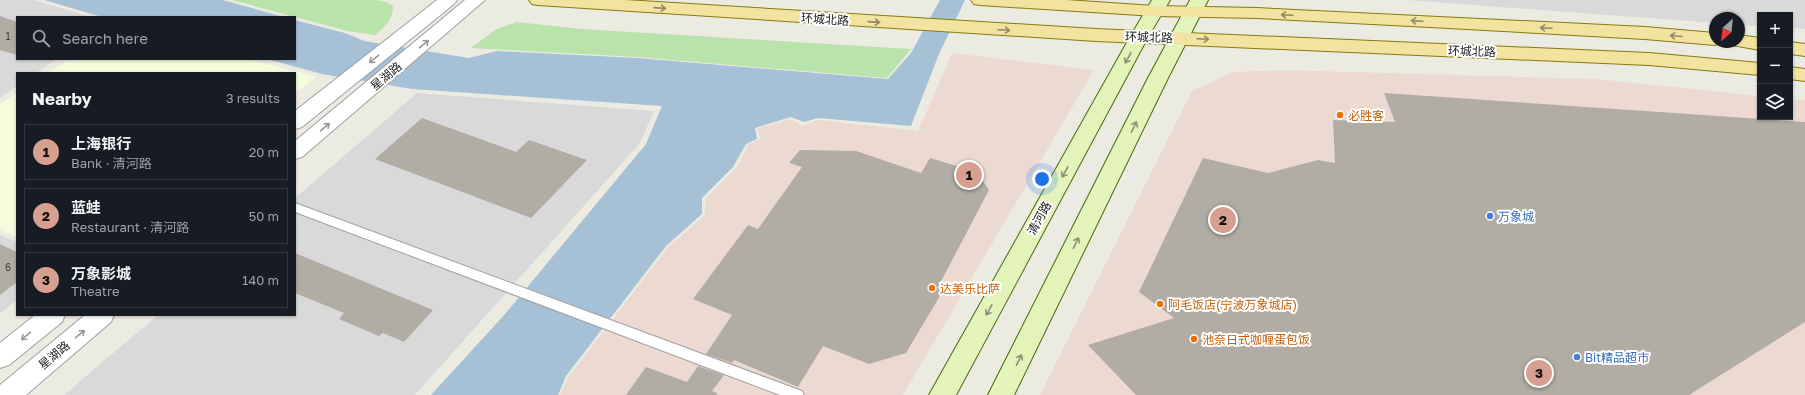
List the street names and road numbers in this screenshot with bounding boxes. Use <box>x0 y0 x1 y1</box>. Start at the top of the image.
street label: 环城北路 <box>801 10 849 28</box>
street label: 环城北路 <box>1125 29 1173 45</box>
street label: 环城北路 <box>1448 43 1496 59</box>
street label: 星湖路 <box>367 59 405 93</box>
street label: 清河路 <box>1024 199 1054 237</box>
street label: 星湖路 <box>35 338 73 372</box>

